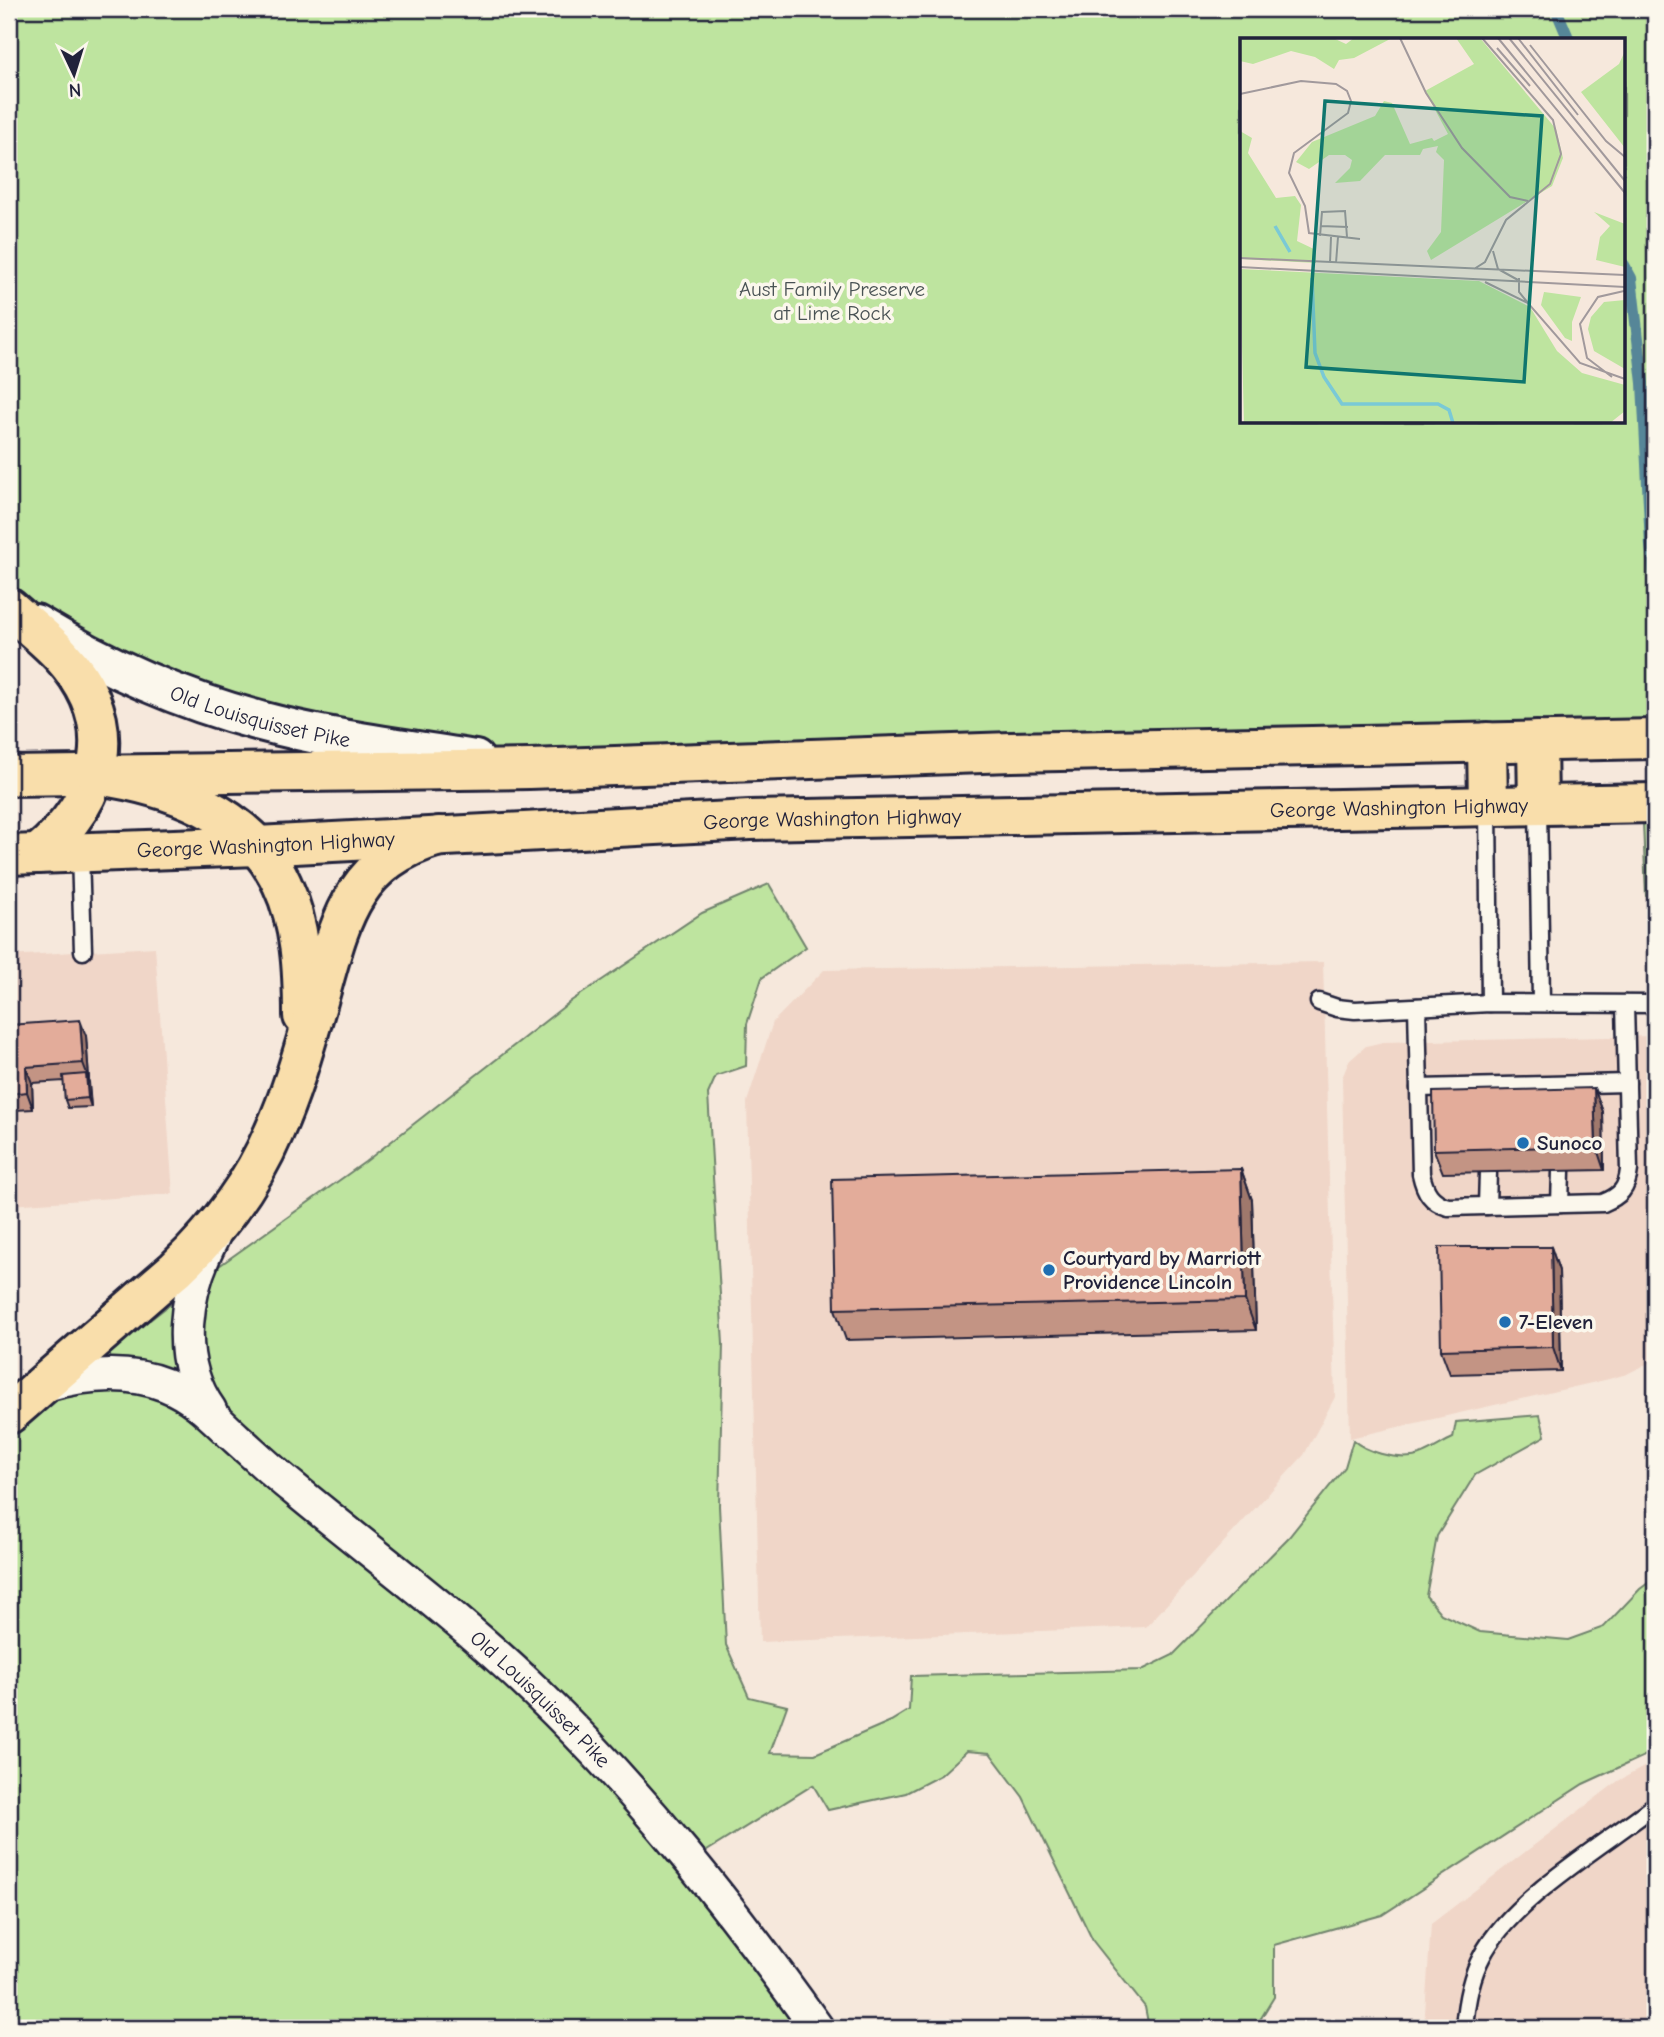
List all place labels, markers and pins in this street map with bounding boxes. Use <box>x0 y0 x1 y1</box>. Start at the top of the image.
place label: Sunoco <box>1537 1131 1602 1155</box>
marker: Sunoco <box>1515 1135 1531 1151</box>
place label: Courtyard by Marriott Providence Lincoln <box>1063 1246 1262 1294</box>
marker: Courtyard by Marriott Providence Lincoln <box>1041 1262 1057 1278</box>
place label: 7-Eleven <box>1519 1310 1593 1334</box>
marker: 7-Eleven <box>1497 1314 1513 1330</box>

